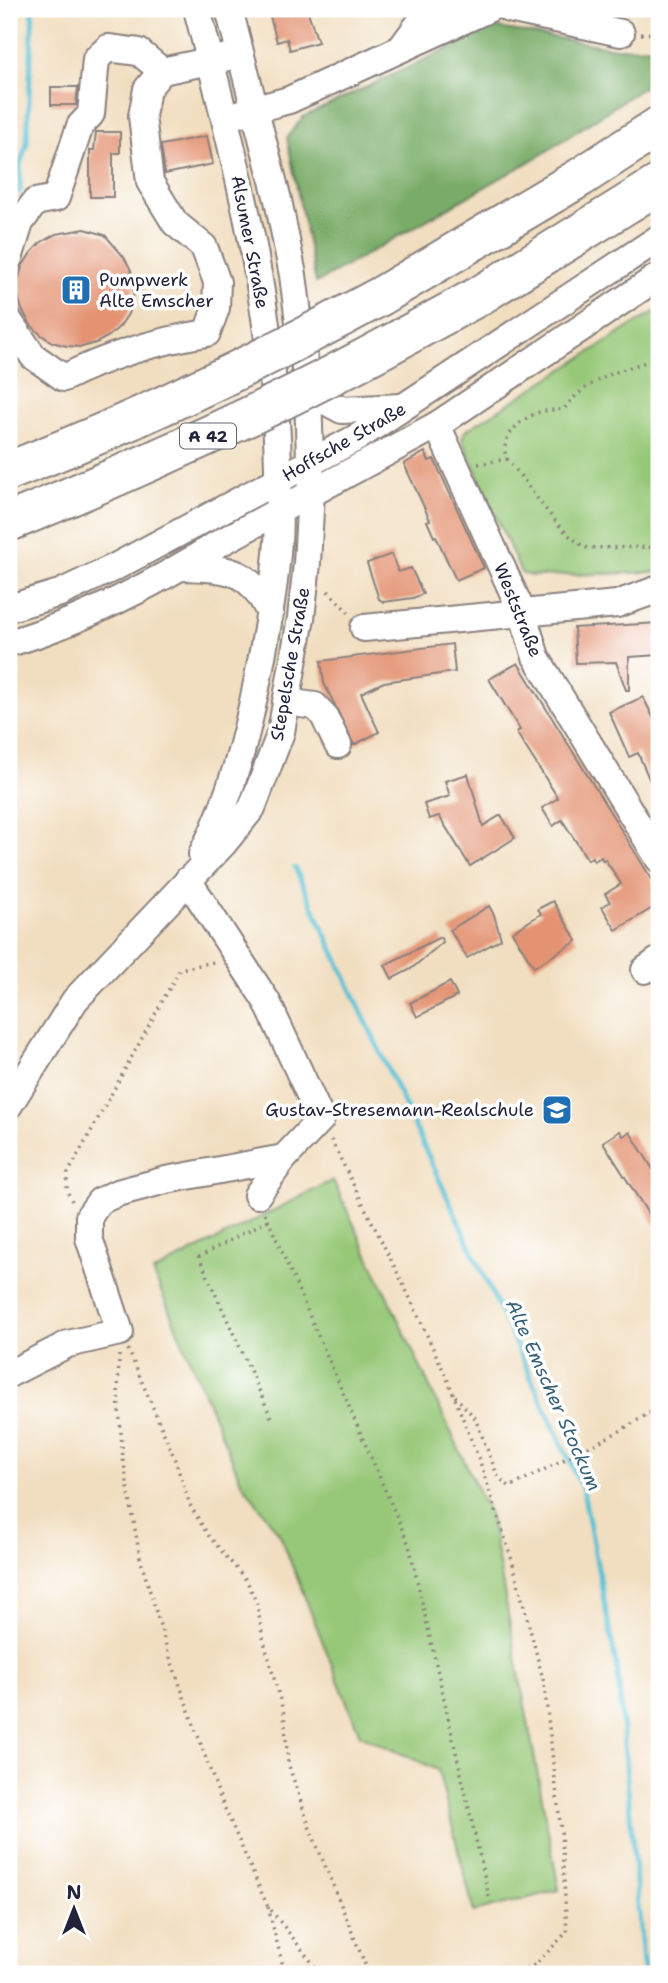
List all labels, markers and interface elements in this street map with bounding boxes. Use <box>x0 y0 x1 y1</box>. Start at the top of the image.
street label: Alsumer Straße <box>225 173 275 311</box>
place label: Pumpwerk Alte Emscher <box>99 268 214 313</box>
building icon: Pumpwerk Alte Emscher <box>59 273 93 307</box>
street label: Hoffsche Straße <box>278 397 410 487</box>
road number: A 42 <box>180 424 236 448</box>
street label: Weststraße <box>488 559 548 661</box>
street label: Stepelsche Straße <box>265 585 315 743</box>
school or university icon: Gustav-Stresemann-Realschule <box>540 1093 574 1127</box>
place label: Gustav-Stresemann-Realschule <box>265 1098 534 1122</box>
water label: Alte Emscher Stockum <box>500 1296 607 1495</box>
north arrow <box>38 1874 108 1944</box>
text: N <box>66 1880 82 1905</box>

